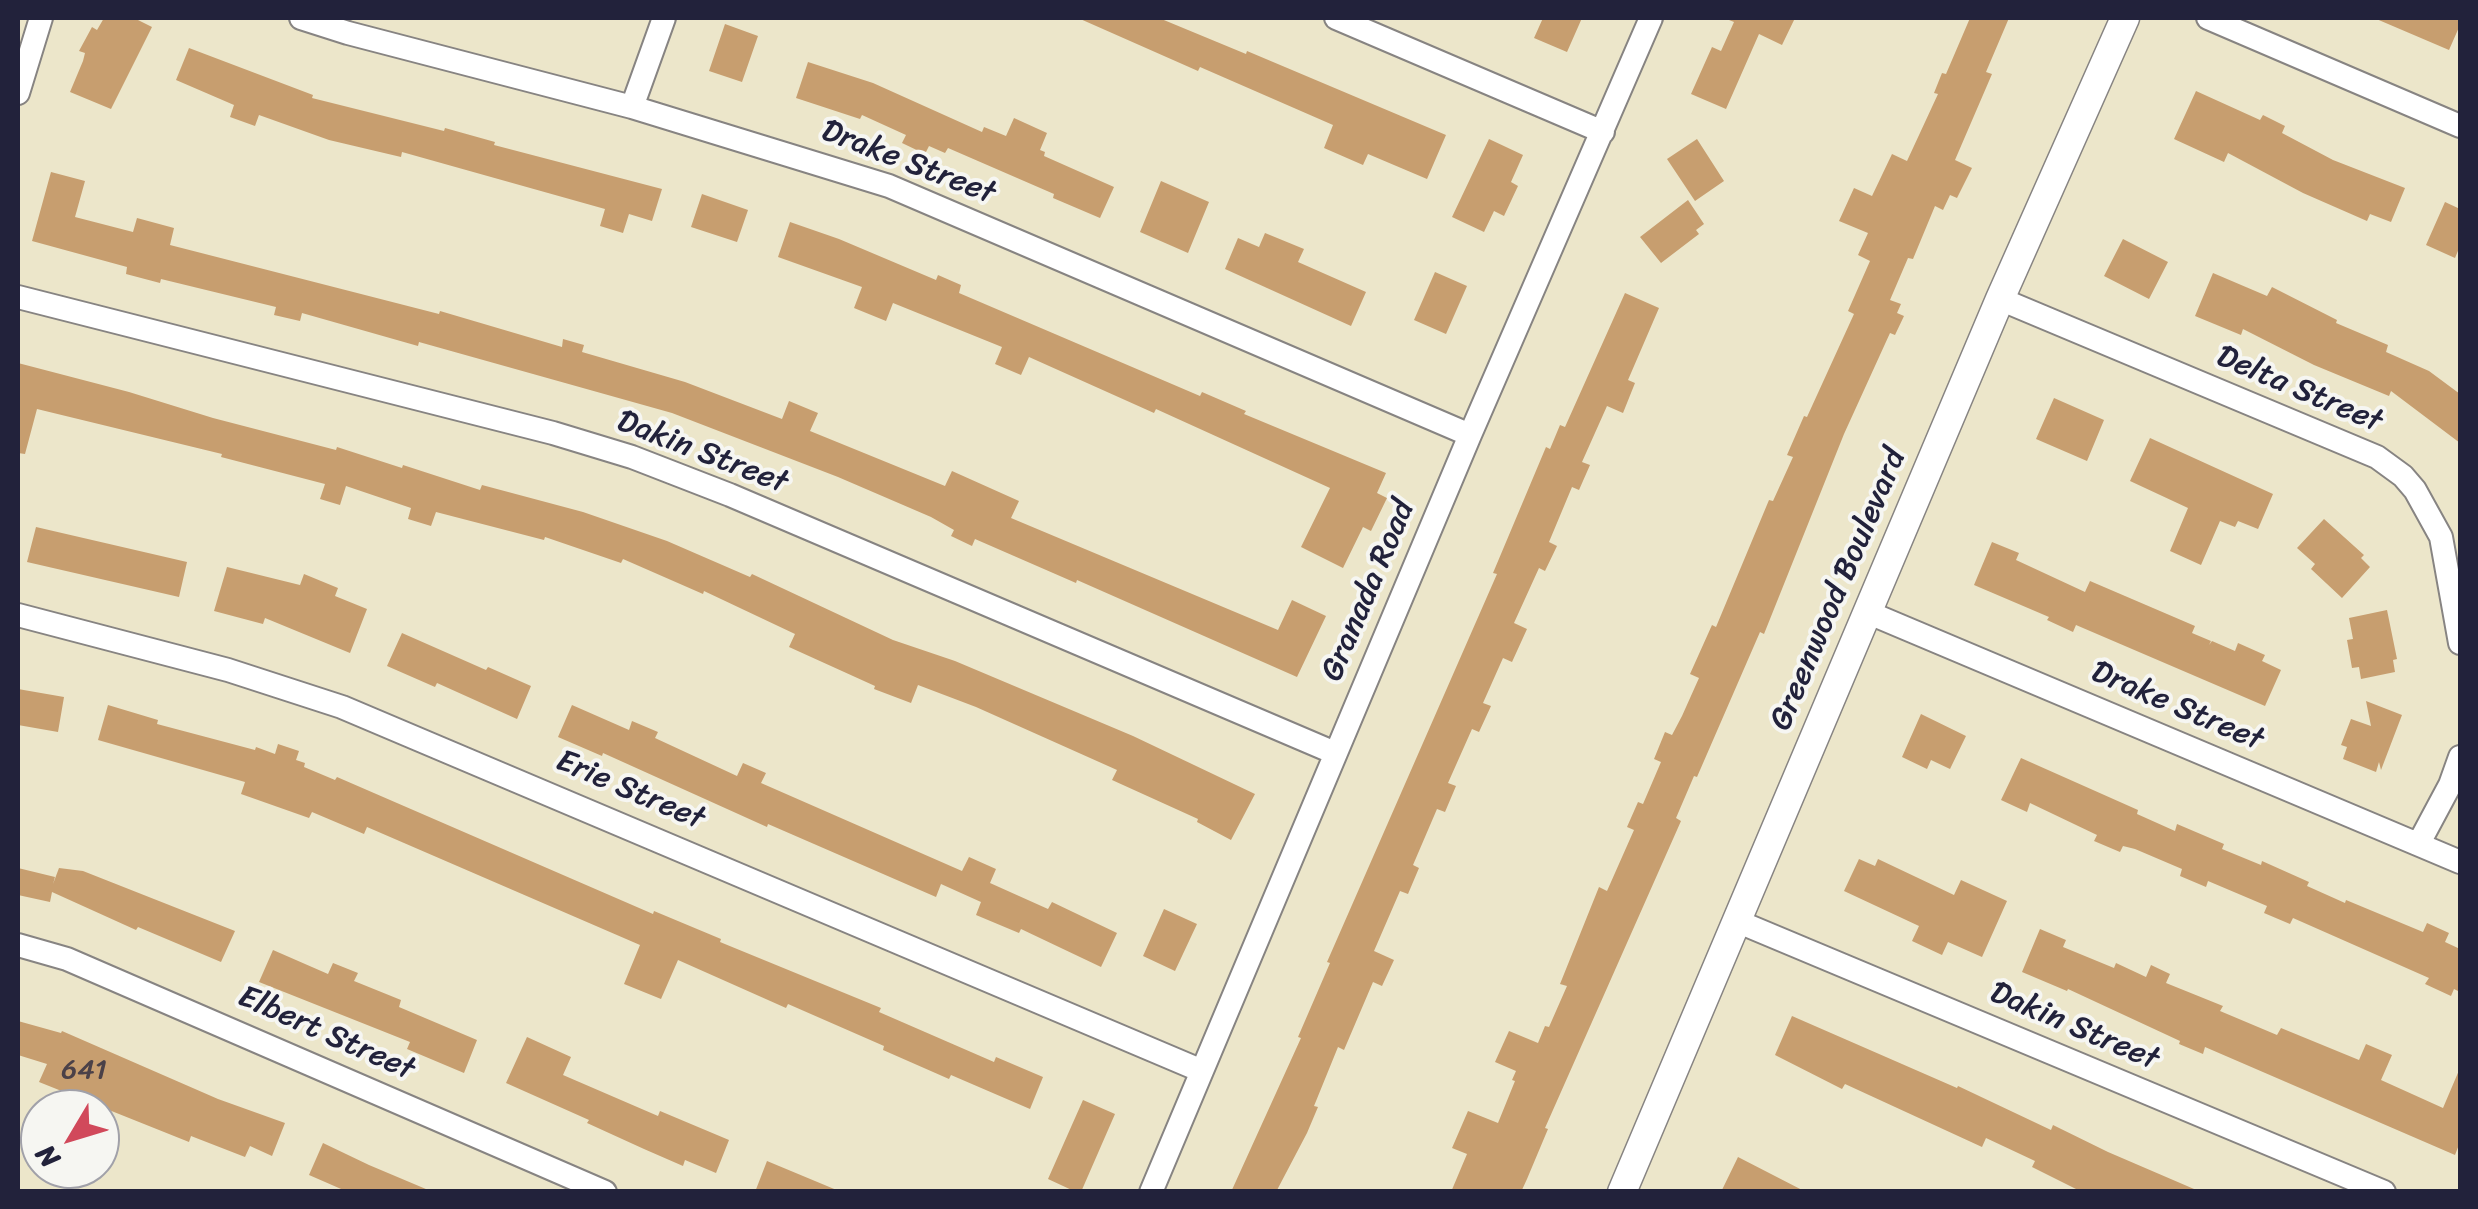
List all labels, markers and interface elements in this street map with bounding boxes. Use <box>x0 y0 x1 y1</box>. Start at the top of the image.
street label: Drake Street <box>816 112 1000 214</box>
street label: Delta Street <box>2210 338 2388 442</box>
street label: Dakin Street <box>611 403 793 503</box>
street label: Greenwood Boulevard <box>1762 444 1916 736</box>
street label: Granada Road <box>1314 495 1424 687</box>
street label: Drake Street <box>2085 654 2269 760</box>
street label: Erie Street <box>550 743 710 839</box>
street label: Dakin Street <box>1984 974 2164 1080</box>
street label: Elbert Street <box>232 978 420 1090</box>
house number: 641 <box>61 1054 107 1088</box>
north arrow <box>20 1089 120 1189</box>
text: N <box>22 1134 73 1179</box>

